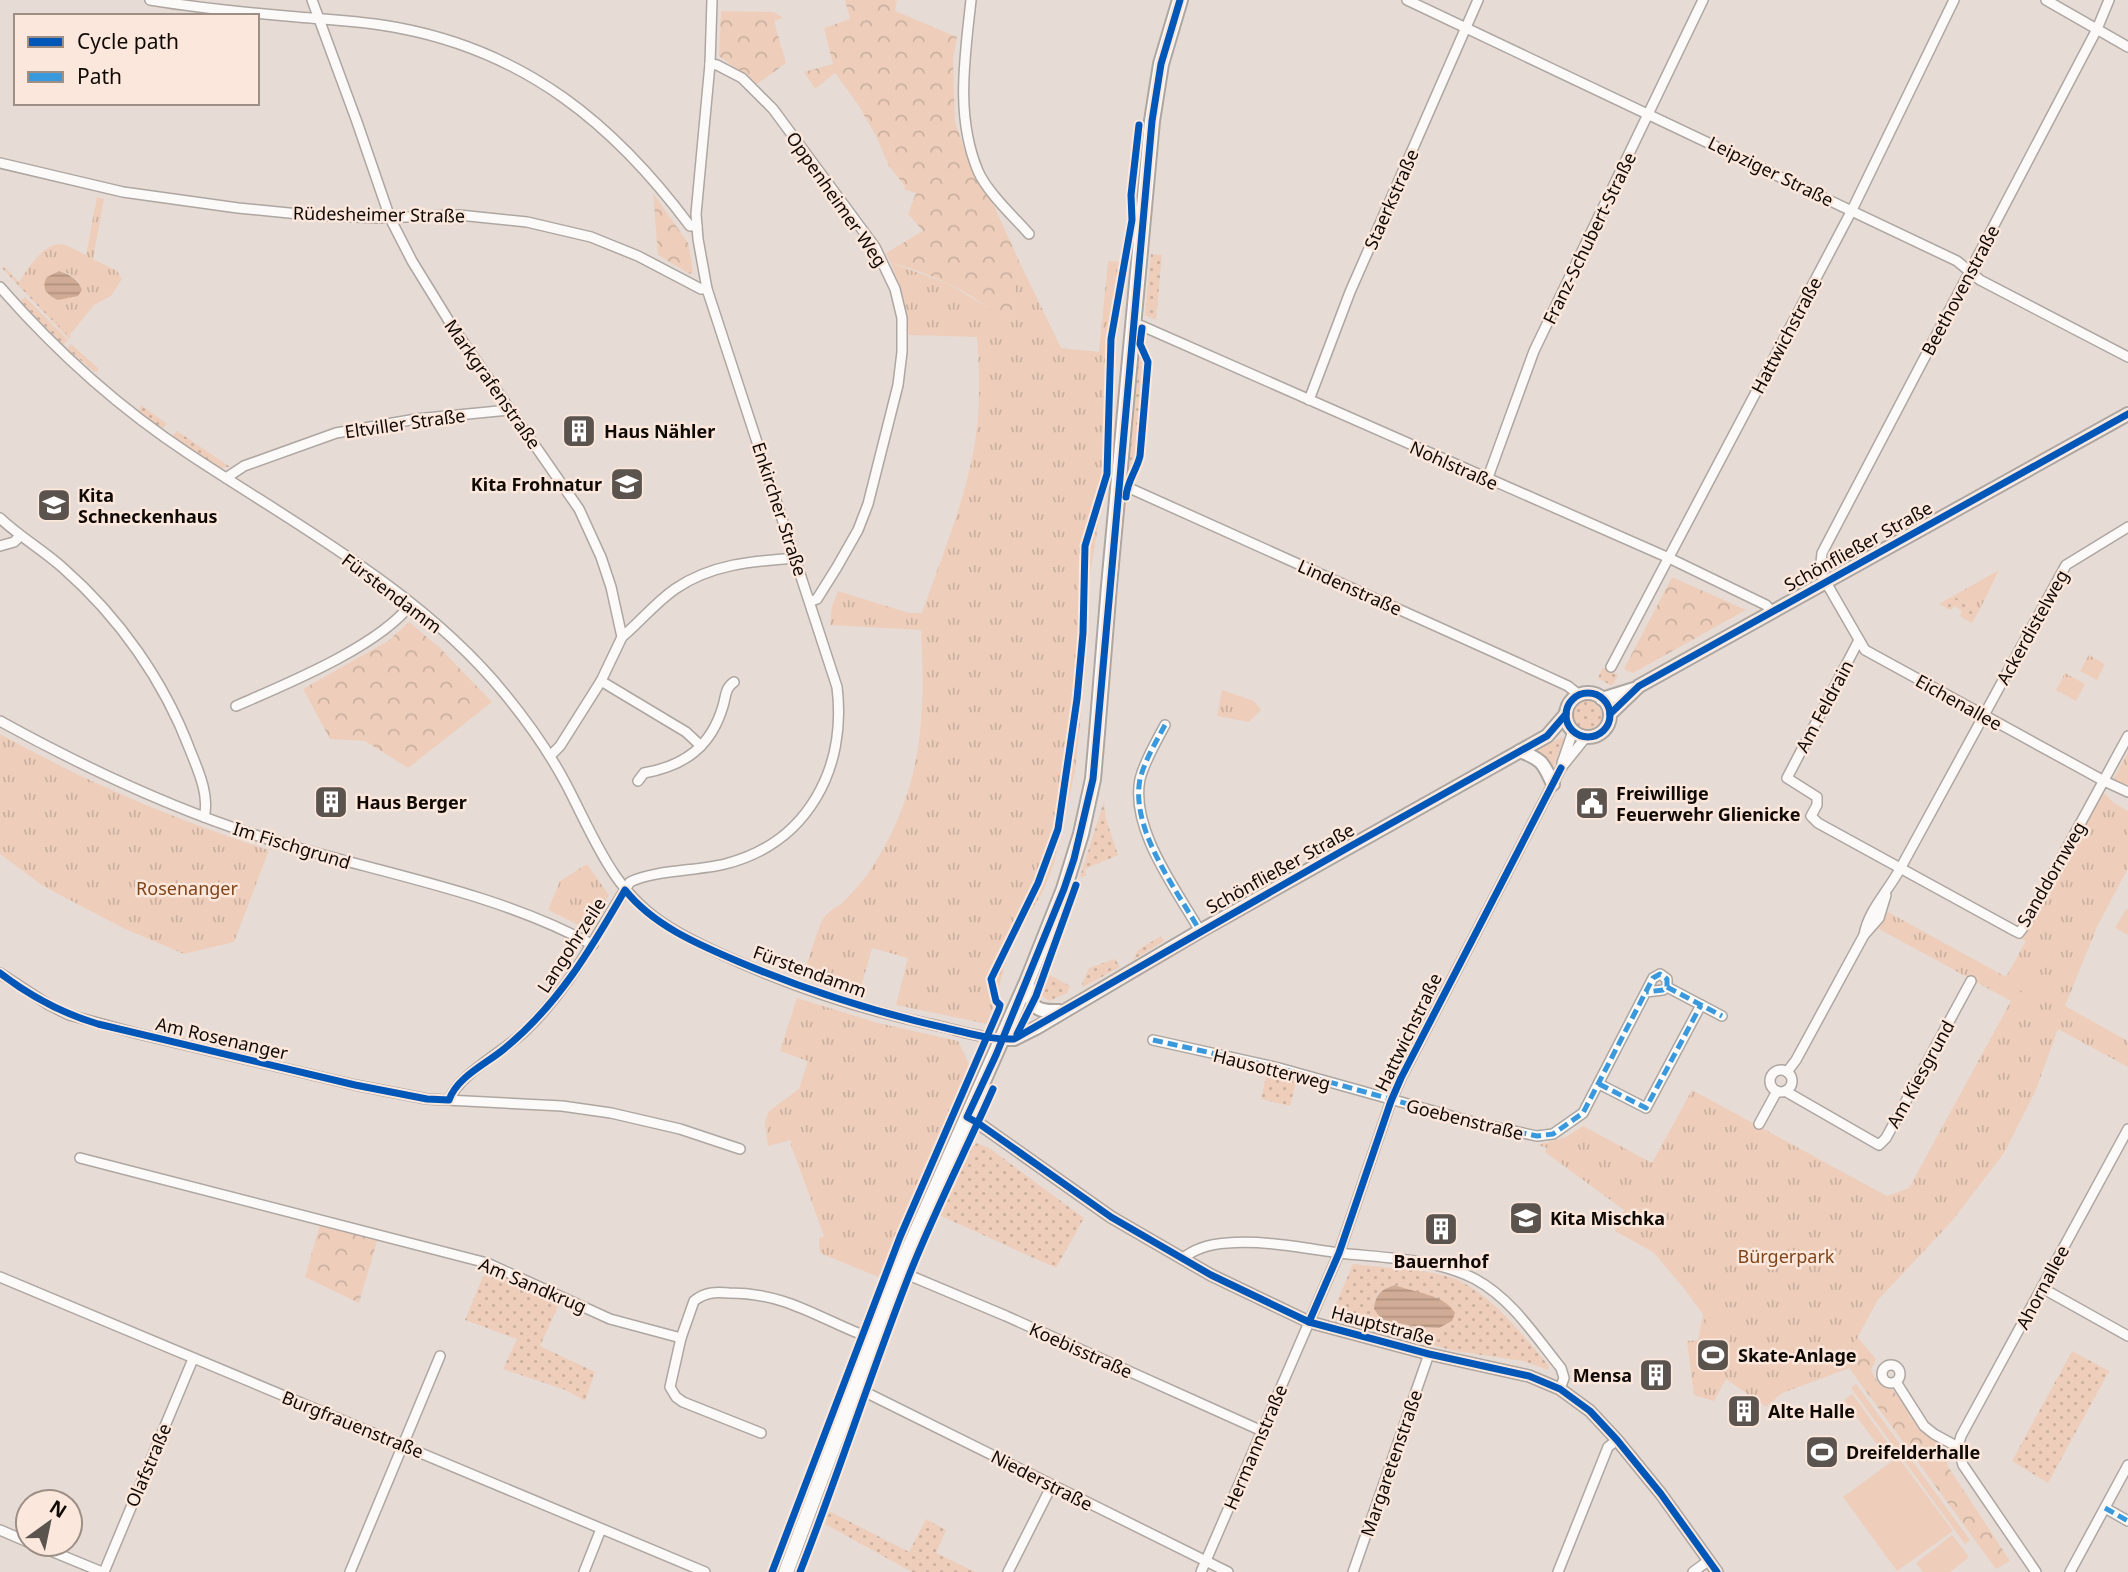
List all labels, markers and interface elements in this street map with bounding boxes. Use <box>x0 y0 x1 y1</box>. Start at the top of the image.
legend <box>14 14 259 105</box>
text: Cycle path <box>77 27 179 55</box>
text: Path <box>77 62 122 90</box>
street label: Oppenheimer Weg <box>781 127 893 271</box>
street label: Leipziger Straße <box>1704 130 1838 212</box>
street label: Staerkstraße <box>1358 145 1424 253</box>
street label: Franz-Schubert-Straße <box>1537 148 1641 328</box>
street label: Rüdesheimer Straße <box>293 200 465 228</box>
street label: Beethovenstraße <box>1916 221 2004 359</box>
street label: Hattwichstraße <box>1745 273 1827 397</box>
street label: Markgrafenstraße <box>439 314 547 454</box>
street label: Eltviller Straße <box>343 403 467 443</box>
building icon: Haus Nähler <box>560 412 598 450</box>
place label: Haus Nähler <box>604 419 715 443</box>
street label: Nohlstraße <box>1406 435 1502 495</box>
street label: Enkircher Straße <box>747 439 813 579</box>
school or university icon: Kita Frohnatur <box>608 465 646 503</box>
place label: Kita Frohnatur <box>471 472 602 496</box>
place label: Kita Schneckenhaus <box>78 483 217 528</box>
school or university icon: Kita Schneckenhaus <box>35 486 73 524</box>
street label: Schönfließer Straße <box>1780 495 1936 597</box>
street label: Fürstendamm <box>337 548 447 638</box>
street label: Lindenstraße <box>1294 553 1406 621</box>
street label: Ackerdistelweg <box>1990 565 2074 689</box>
street label: Am Feldrain <box>1790 656 1858 756</box>
street label: Eichenallee <box>1911 668 2007 736</box>
place label: Freiwillige Feuerwehr Glienicke <box>1616 781 1801 826</box>
building icon: Haus Berger <box>312 783 350 821</box>
public building icon: Freiwillige Feuerwehr Glienicke <box>1573 784 1611 822</box>
place label: Haus Berger <box>356 790 467 814</box>
street label: Im Fischgrund <box>230 816 354 874</box>
street label: Schönfließer Straße <box>1202 817 1358 919</box>
street label: Sanddornweg <box>2011 817 2091 931</box>
park label: Rosenanger <box>136 876 238 900</box>
street label: Langohrzeile <box>531 893 611 997</box>
street label: Fürstendamm <box>750 939 870 1003</box>
street label: Hattwichstraße <box>1369 969 1447 1095</box>
street label: Am Rosenanger <box>154 1011 291 1065</box>
street label: Am Kiesgrund <box>1881 1016 1959 1132</box>
street label: Hausotterweg <box>1211 1043 1333 1095</box>
street label: Goebenstraße <box>1404 1093 1526 1145</box>
school or university icon: Kita Mischka <box>1507 1199 1545 1237</box>
place label: Kita Mischka <box>1550 1206 1665 1230</box>
building icon: Bauernhof <box>1422 1210 1460 1248</box>
street label: Ahornallee <box>2010 1241 2074 1333</box>
park label: Bürgerpark <box>1738 1244 1835 1268</box>
place label: Bauernhof <box>1394 1249 1489 1273</box>
street label: Am Sandkrug <box>476 1252 590 1318</box>
street label: Hauptstraße <box>1329 1300 1437 1350</box>
street label: Koebisstraße <box>1026 1317 1136 1383</box>
sports icon: Skate-Anlage <box>1694 1336 1732 1374</box>
place label: Skate-Anlage <box>1738 1343 1857 1367</box>
building icon: Mensa <box>1637 1356 1675 1394</box>
place label: Mensa <box>1573 1363 1632 1387</box>
street label: Hermannstraße <box>1218 1381 1292 1513</box>
street label: Burgfrauenstraße <box>279 1385 427 1463</box>
street label: Margaretenstraße <box>1355 1386 1427 1540</box>
building icon: Alte Halle <box>1725 1392 1763 1430</box>
place label: Alte Halle <box>1768 1399 1855 1423</box>
street label: Olafstraße <box>120 1419 176 1511</box>
sports icon: Dreifelderhalle <box>1803 1433 1841 1471</box>
place label: Dreifelderhalle <box>1846 1440 1980 1464</box>
street label: Niederstraße <box>987 1444 1097 1516</box>
north arrow <box>14 1488 84 1558</box>
text: N <box>45 1494 72 1524</box>

